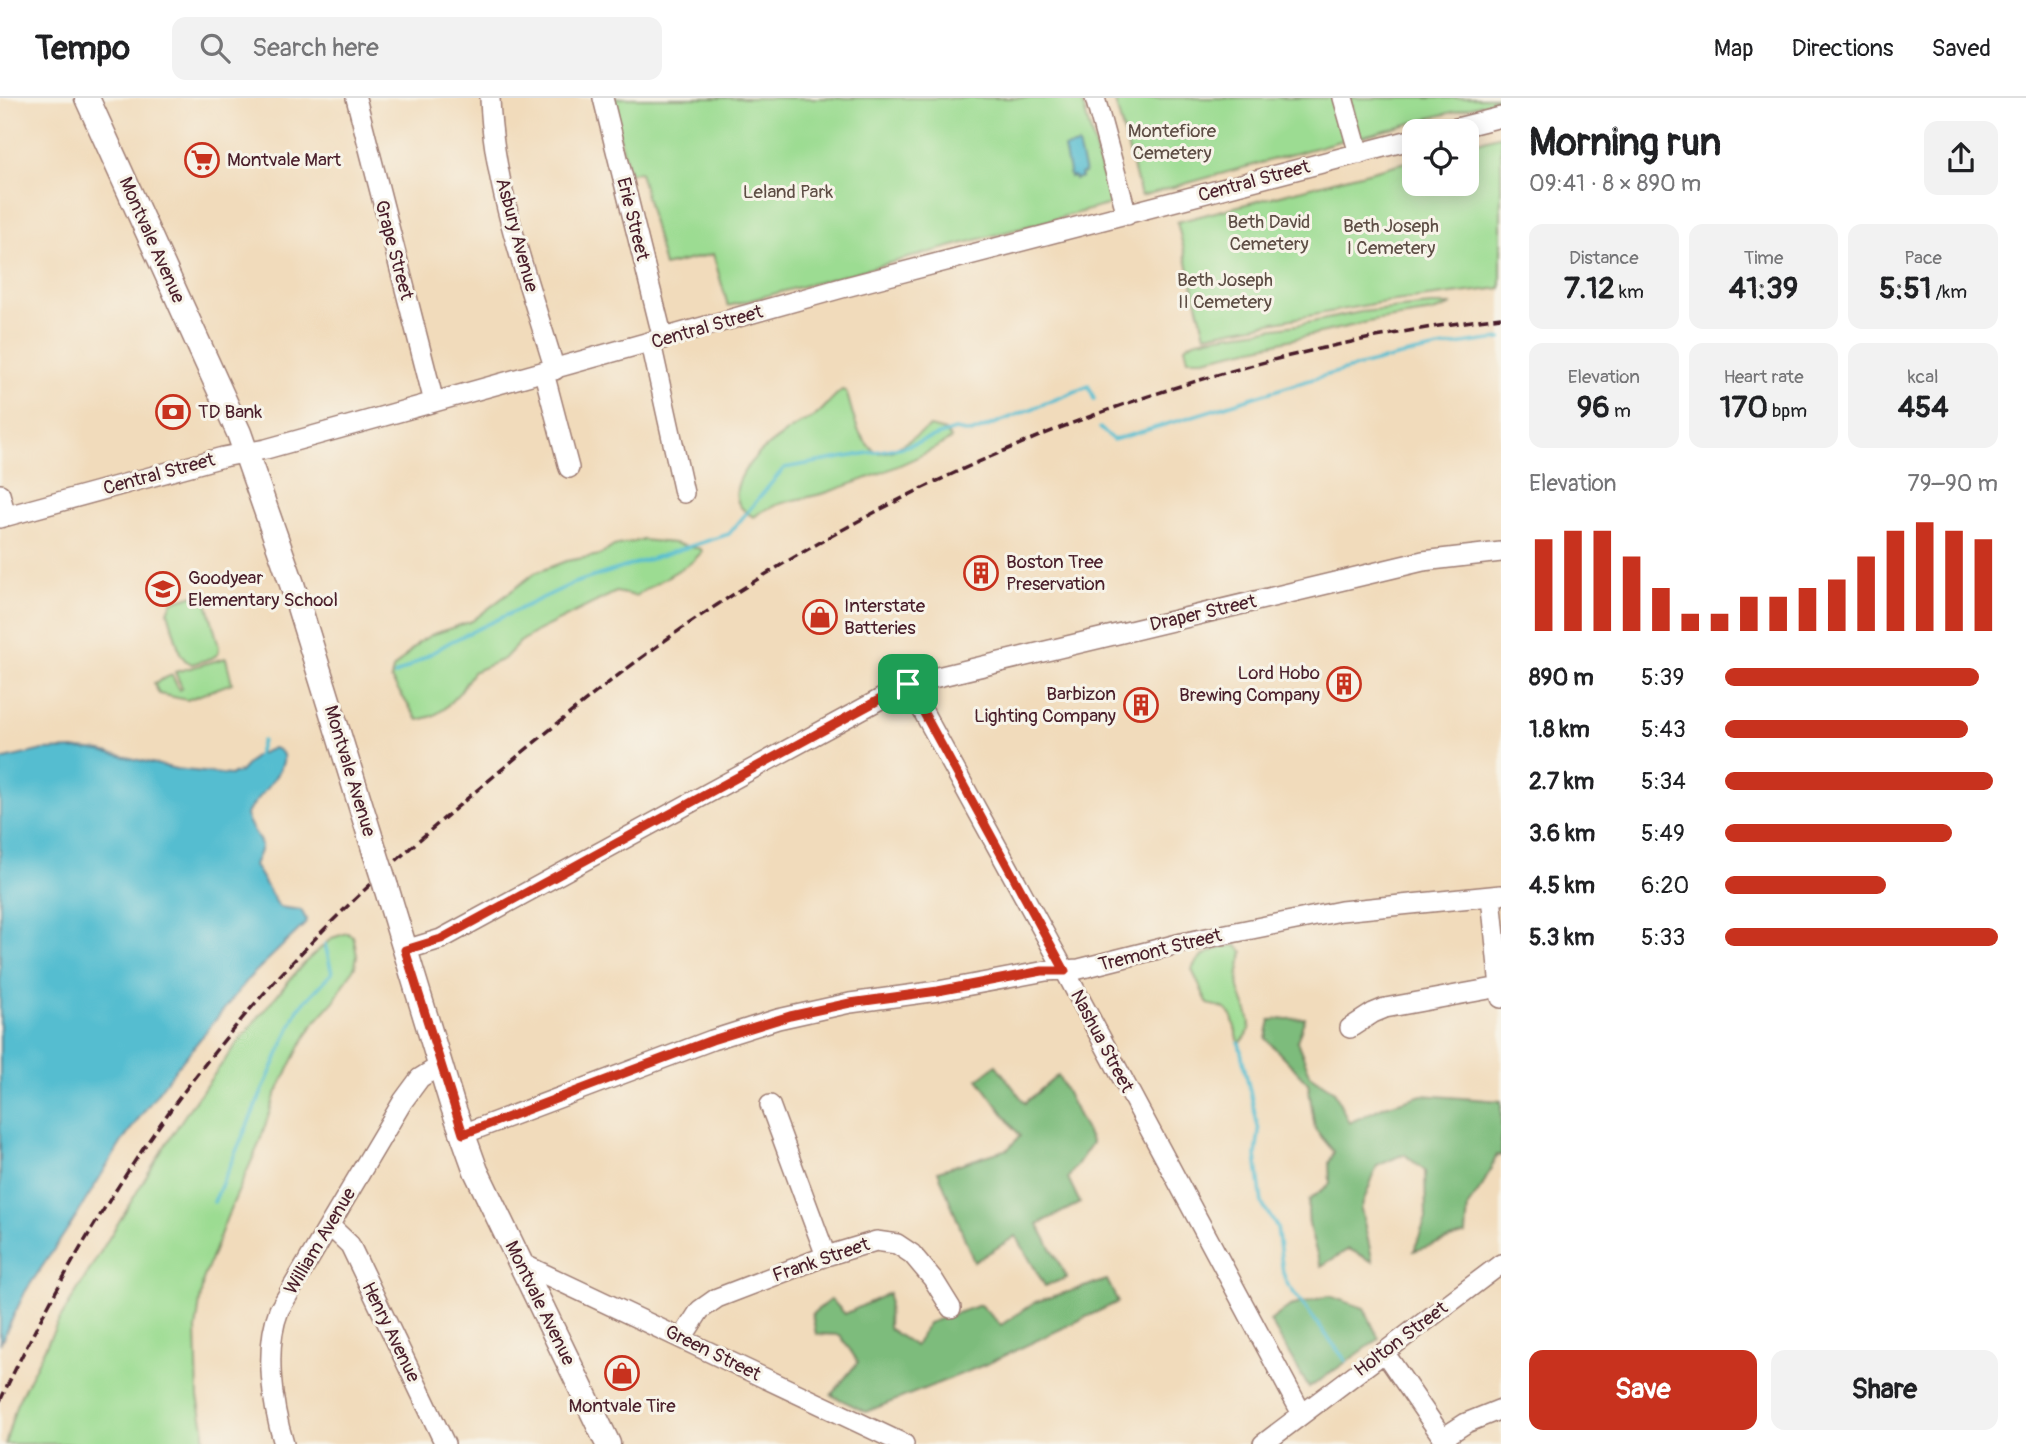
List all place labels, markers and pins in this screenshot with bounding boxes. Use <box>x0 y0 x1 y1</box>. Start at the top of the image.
supermarket icon: Montvale Mart <box>183 141 221 179</box>
place label: Montvale Mart <box>227 148 342 172</box>
bank icon: TD Bank <box>154 393 192 431</box>
place label: TD Bank <box>198 400 262 424</box>
place label: Boston Tree Preservation <box>1006 550 1105 596</box>
building icon: Boston Tree Preservation <box>962 554 1000 592</box>
place label: Goodyear Elementary School <box>188 566 338 612</box>
school or university icon: Goodyear Elementary School <box>144 570 182 608</box>
place label: Interstate Batteries <box>844 594 926 640</box>
shop icon: Interstate Batteries <box>801 598 839 636</box>
pin <box>878 654 938 714</box>
place label: Lord Hobo Brewing Company <box>1179 661 1320 707</box>
building icon: Lord Hobo Brewing Company <box>1325 665 1363 703</box>
place label: Barbizon Lighting Company <box>974 682 1116 728</box>
building icon: Barbizon Lighting Company <box>1122 686 1160 724</box>
shop icon: Montvale Tire <box>603 1354 641 1392</box>
place label: Montvale Tire <box>568 1394 676 1418</box>

